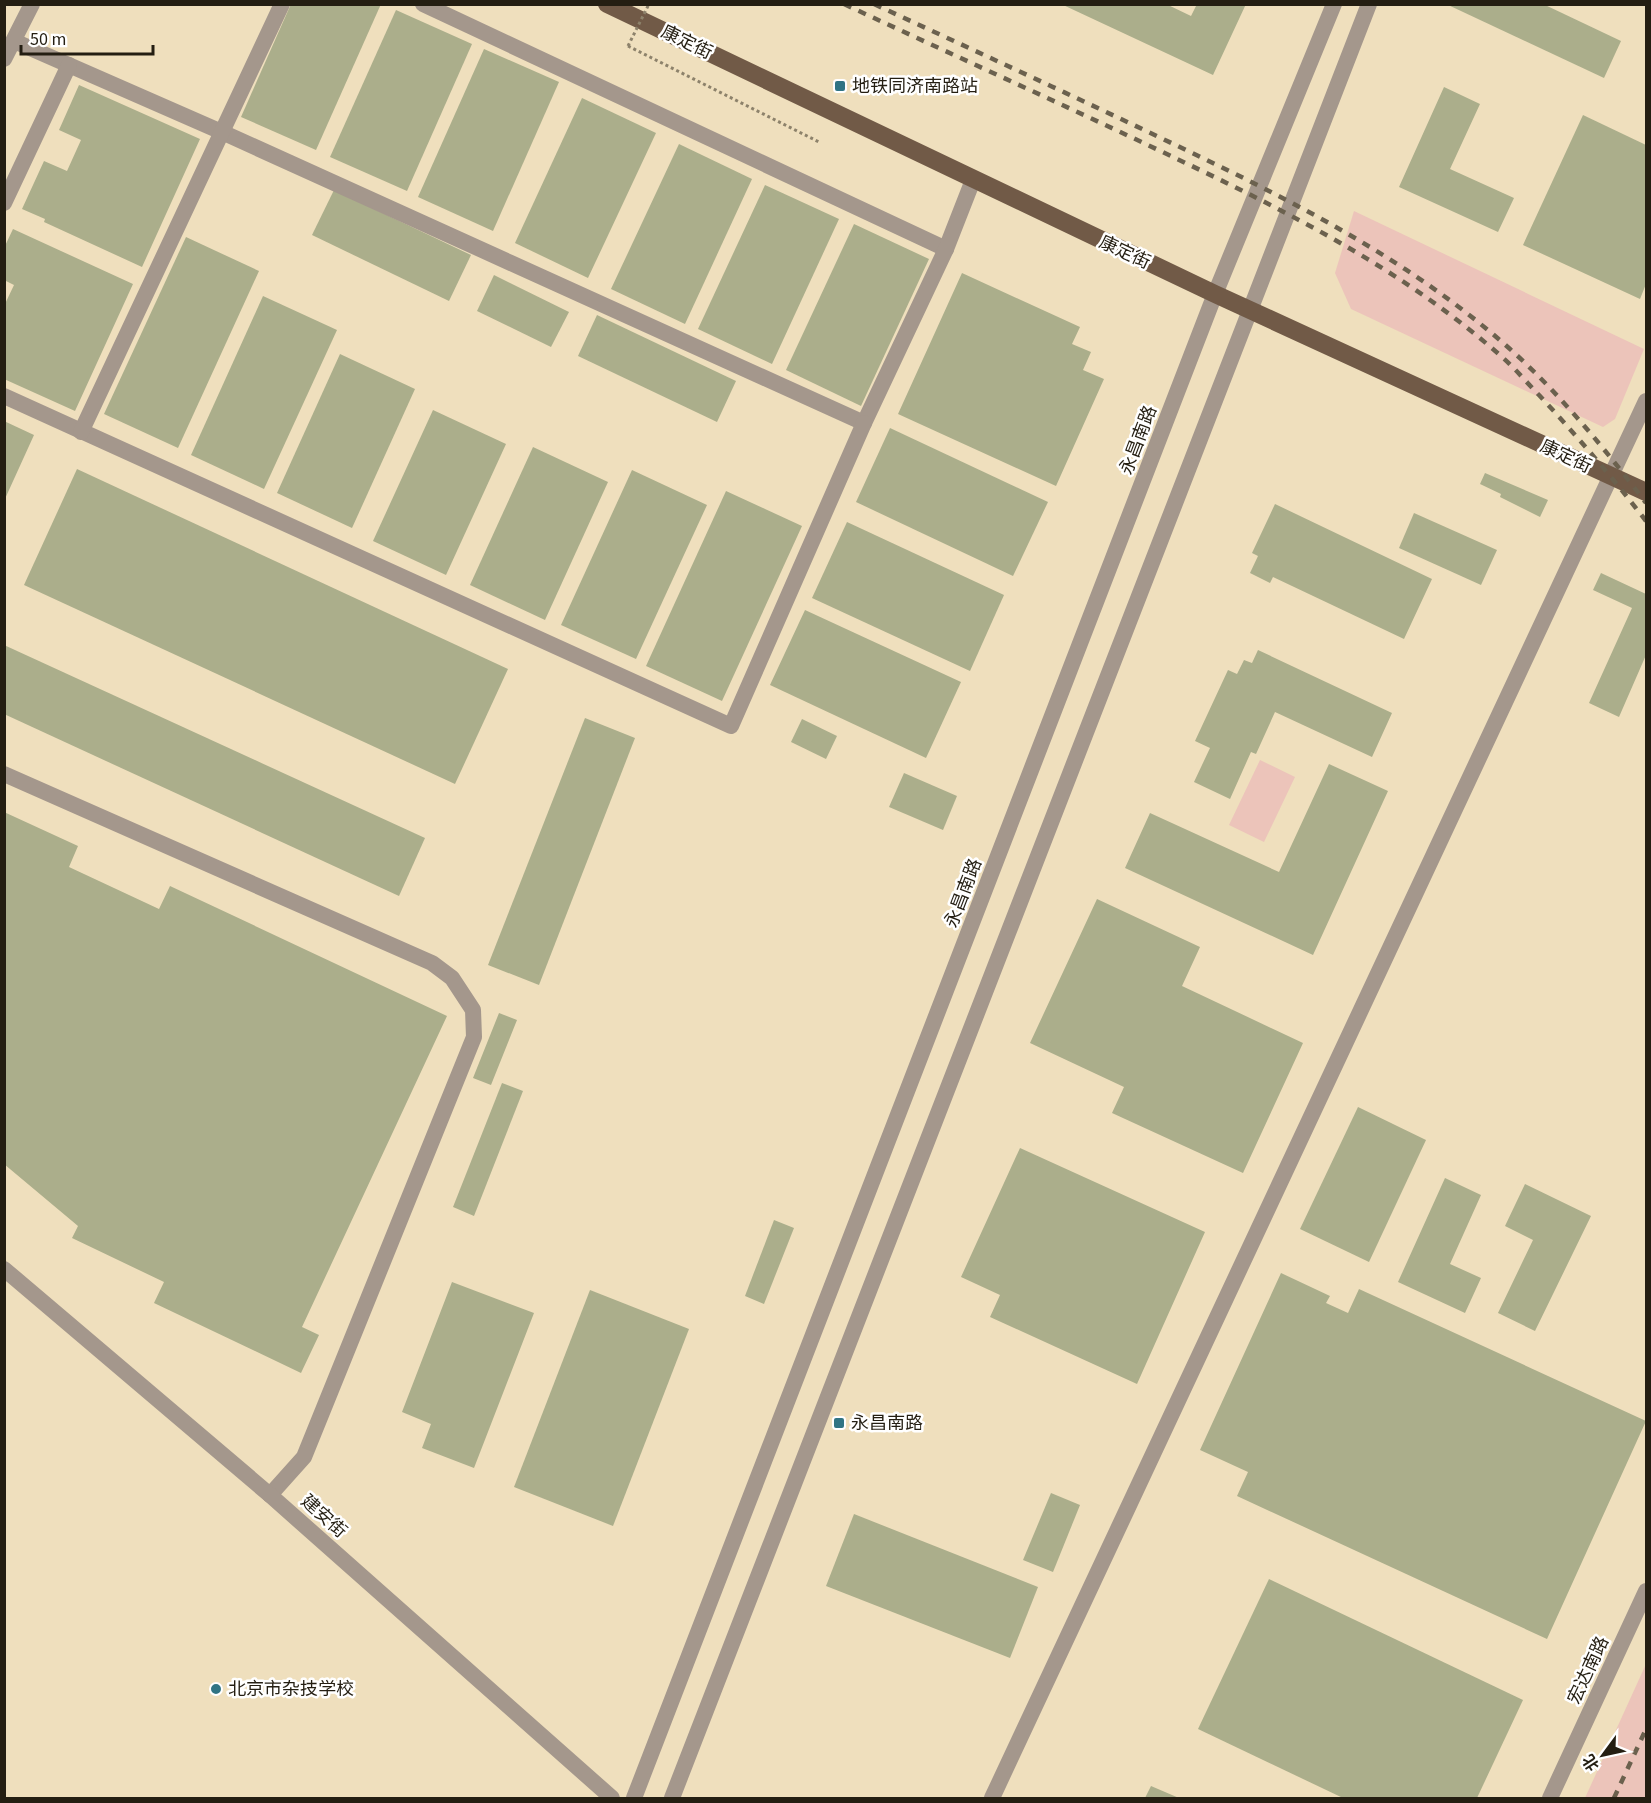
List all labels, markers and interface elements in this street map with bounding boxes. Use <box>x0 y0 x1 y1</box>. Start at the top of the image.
scale bar <box>21 18 153 56</box>
street label: 康定街 <box>657 19 717 66</box>
text: 50 m <box>30 27 66 52</box>
place label: 地铁同济南路站 <box>852 74 978 99</box>
marker: 地铁同济南路站 <box>833 79 847 93</box>
street label: 康定街 <box>1095 230 1155 275</box>
street label: 永昌南路 <box>1114 402 1163 478</box>
street label: 康定街 <box>1536 434 1596 479</box>
street label: 永昌南路 <box>939 855 988 931</box>
place label: 永昌南路 <box>851 1411 923 1436</box>
marker: 永昌南路 <box>832 1416 846 1430</box>
street label: 建安街 <box>295 1489 352 1544</box>
street label: 宏达南路 <box>1562 1632 1615 1708</box>
place label: 北京市杂技学校 <box>228 1677 354 1702</box>
marker: 北京市杂技学校 <box>209 1682 223 1696</box>
north arrow <box>1573 1725 1633 1785</box>
text: 北 <box>1578 1750 1605 1775</box>

